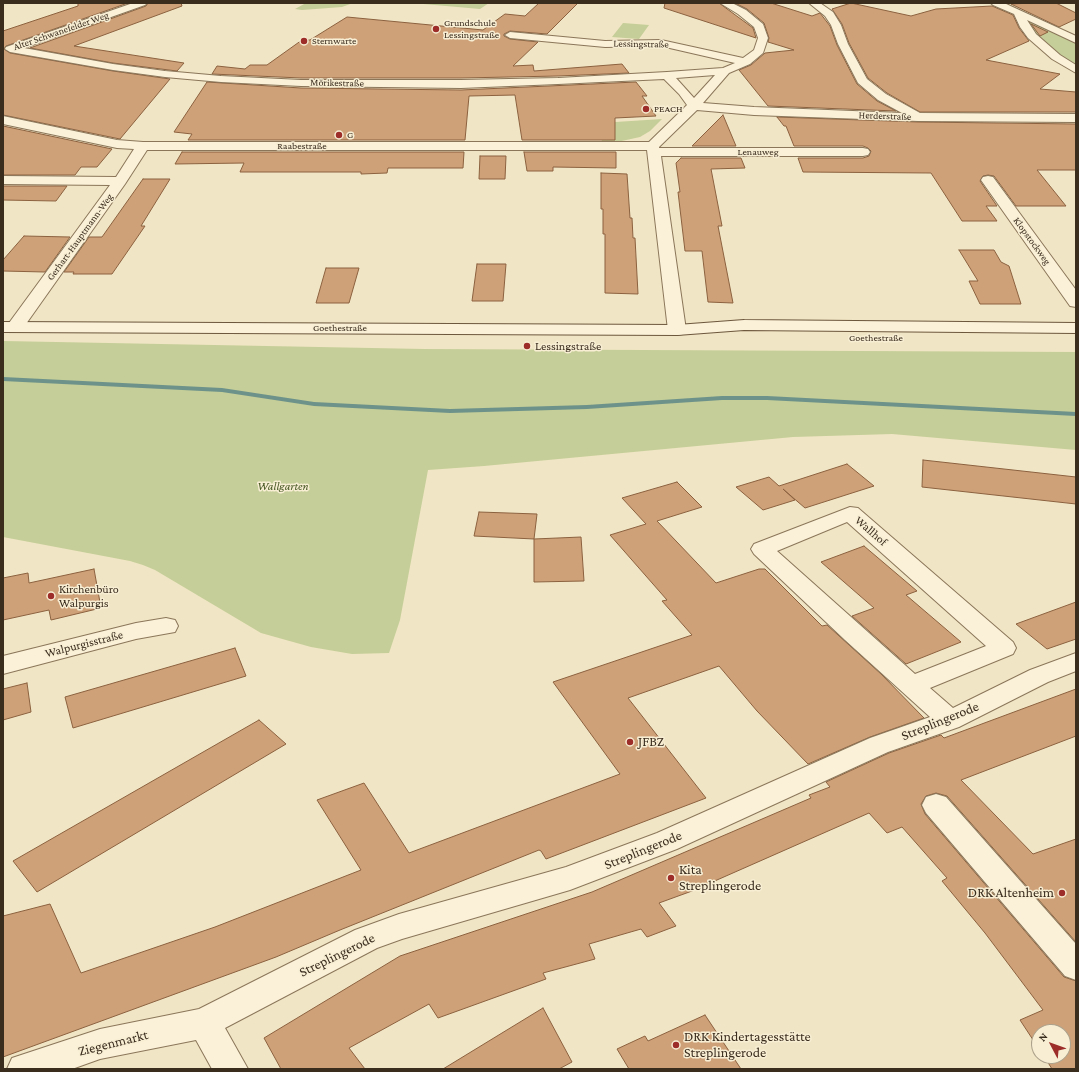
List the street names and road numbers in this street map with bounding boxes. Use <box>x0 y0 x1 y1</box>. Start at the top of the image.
street label: Alter Schwanefelder Weg <box>12 9 110 53</box>
street label: Lessingstraße <box>613 38 669 50</box>
street label: Mörikestraße <box>310 77 364 89</box>
street label: Herderstraße <box>858 109 912 123</box>
street label: Raabestraße <box>277 140 327 152</box>
street label: Lenauweg <box>737 146 779 158</box>
street label: Gerhart-Hauptmann-Weg <box>44 191 116 283</box>
street label: Klopstockweg <box>1011 215 1053 267</box>
street label: Goethestraße <box>313 322 367 334</box>
street label: Goethestraße <box>849 332 903 344</box>
street label: Wallhof <box>852 513 890 549</box>
street label: Walpurgisstraße <box>44 627 124 661</box>
street label: Streplingerode <box>899 698 981 744</box>
street label: Streplingerode <box>602 827 684 873</box>
street label: Streplingerode <box>296 929 378 981</box>
street label: Ziegenmarkt <box>76 1026 150 1060</box>

